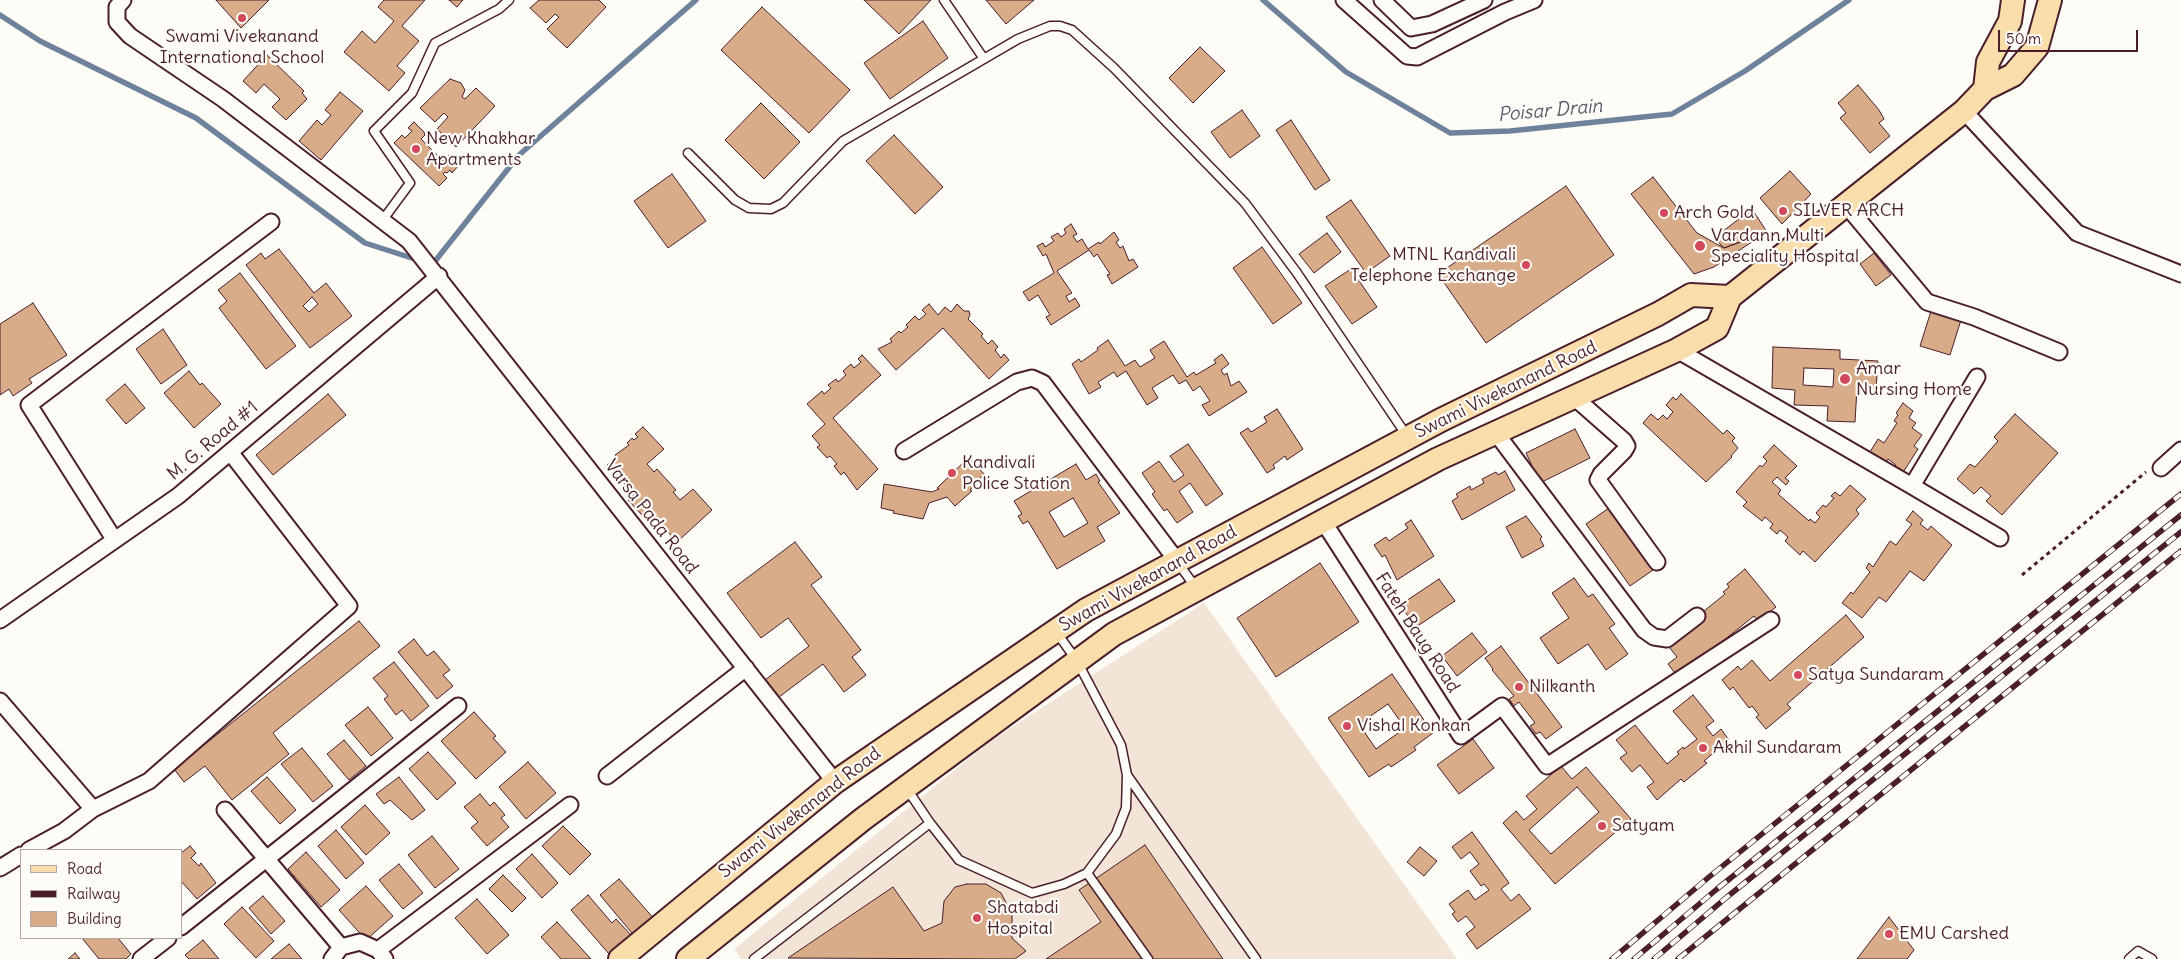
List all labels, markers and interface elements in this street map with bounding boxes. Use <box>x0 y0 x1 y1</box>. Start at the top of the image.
marker: Swami Vivekanand International School <box>236 12 248 24</box>
scale bar <box>2001 20 2141 52</box>
place label: Swami Vivekanand International School <box>160 26 324 68</box>
text: 50 m <box>2006 29 2041 48</box>
water label: Poisar Drain <box>1497 95 1603 127</box>
place label: New Khakhar Apartments <box>426 128 535 170</box>
marker: New Khakhar Apartments <box>410 143 422 155</box>
place label: SILVER ARCH <box>1793 200 1904 222</box>
place label: Arch Gold <box>1674 202 1754 224</box>
marker: SILVER ARCH <box>1777 205 1789 217</box>
marker: Arch Gold <box>1658 207 1670 219</box>
place label: Vardann Multi Speciality Hospital <box>1711 225 1859 268</box>
marker: Vardann Multi Speciality Hospital <box>1693 239 1707 253</box>
place label: MTNL Kandivali Telephone Exchange <box>1350 244 1516 286</box>
marker: MTNL Kandivali Telephone Exchange <box>1520 259 1532 271</box>
street label: Swami Vivekanand Road <box>1412 337 1600 443</box>
place label: Amar Nursing Home <box>1856 358 1972 400</box>
marker: Amar Nursing Home <box>1838 372 1852 386</box>
street label: M. G. Road #1 <box>163 397 263 485</box>
place label: Kandivali Police Station <box>962 452 1070 494</box>
street label: Varsa Pada Road <box>600 456 702 578</box>
marker: Kandivali Police Station <box>946 467 958 479</box>
street label: Swami Vivekanand Road <box>1055 521 1241 637</box>
street label: Fateh Baug Road <box>1370 569 1464 697</box>
place label: Satya Sundaram <box>1808 664 1944 686</box>
marker: Satya Sundaram <box>1792 669 1804 681</box>
place label: Nilkanth <box>1529 676 1595 698</box>
marker: Nilkanth <box>1513 681 1525 693</box>
place label: Vishal Konkan <box>1357 715 1471 737</box>
marker: Vishal Konkan <box>1341 720 1353 732</box>
place label: Akhil Sundaram <box>1713 737 1841 759</box>
marker: Akhil Sundaram <box>1697 742 1709 754</box>
street label: Swami Vivekanand Road <box>715 743 885 883</box>
place label: Satyam <box>1612 815 1675 837</box>
marker: Satyam <box>1596 820 1608 832</box>
legend <box>20 849 182 939</box>
text: Road <box>67 859 102 878</box>
text: Railway <box>67 884 121 903</box>
place label: Shatabdi Hospital <box>987 897 1059 940</box>
text: Building <box>67 909 122 928</box>
marker: Shatabdi Hospital <box>971 912 983 924</box>
place label: EMU Carshed <box>1899 923 2009 945</box>
marker: EMU Carshed <box>1883 928 1895 940</box>

